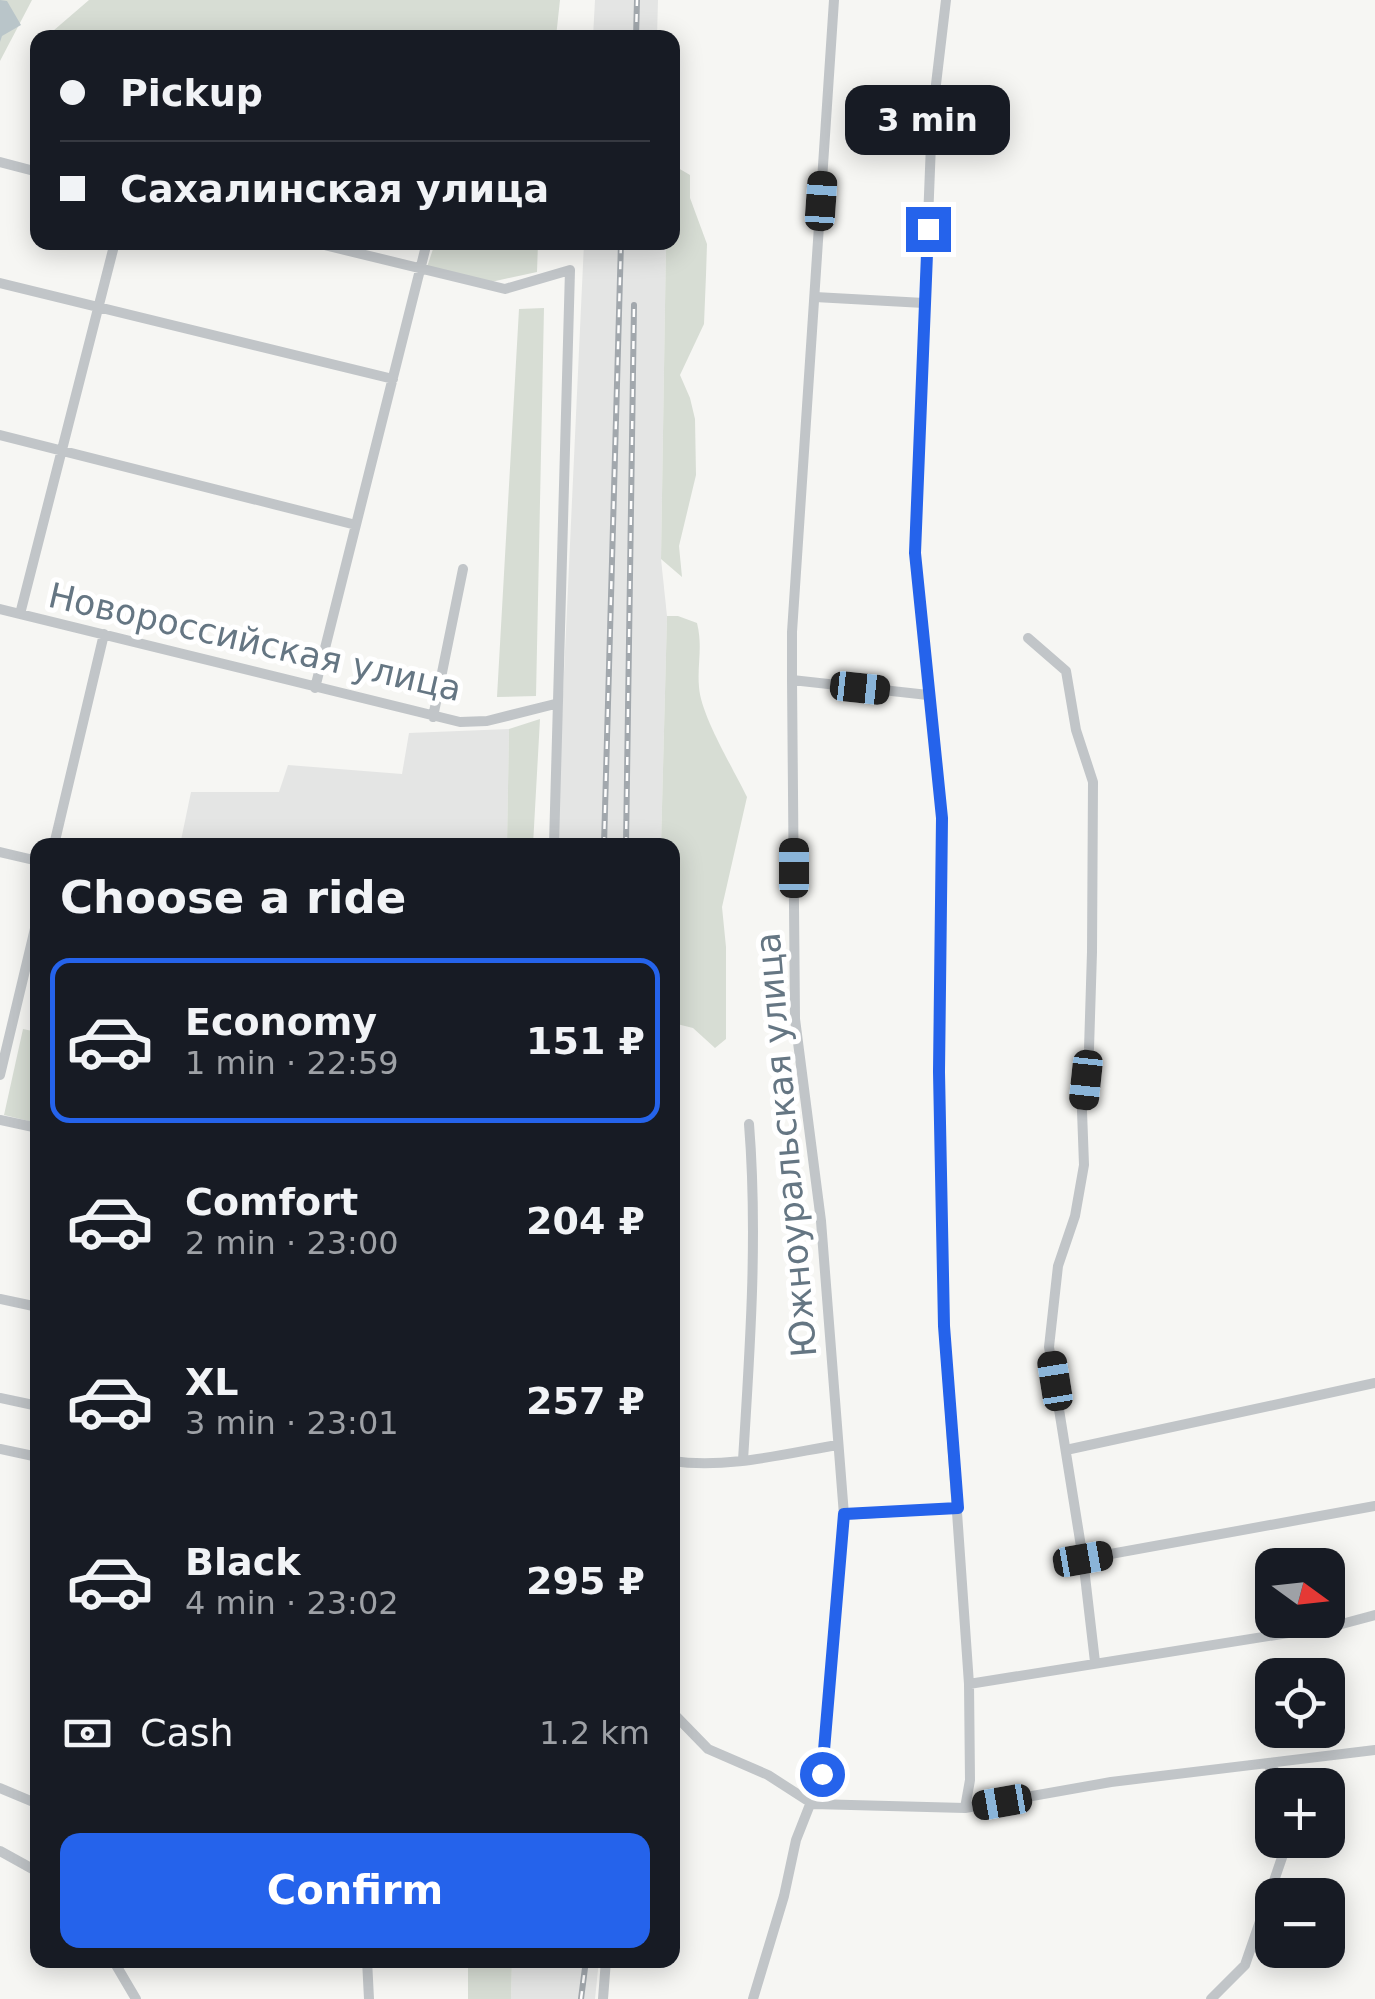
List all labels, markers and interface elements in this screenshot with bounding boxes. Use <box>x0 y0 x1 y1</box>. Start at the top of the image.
text: Pickup <box>120 71 263 115</box>
callout: 3 min <box>846 84 1010 154</box>
text: 3 min <box>877 101 978 139</box>
text: Сахалинская улица <box>120 167 549 211</box>
car <box>804 170 838 232</box>
route end <box>906 207 951 252</box>
street label: Новороссийская улица <box>45 575 465 709</box>
car <box>829 670 891 706</box>
car <box>779 838 809 898</box>
text: Choose a ride <box>60 871 406 924</box>
street label: Южноуральская улица <box>748 931 824 1359</box>
icon: car <box>65 996 155 1086</box>
text: Economy <box>185 1000 377 1044</box>
text: 151 ₽ <box>526 1019 645 1063</box>
text: 1 min · 22:59 <box>185 1044 399 1082</box>
car <box>1068 1049 1104 1111</box>
icon: car <box>65 1176 155 1266</box>
text: Comfort <box>185 1180 358 1224</box>
text: 204 ₽ <box>526 1199 645 1243</box>
text: 2 min · 23:00 <box>185 1224 399 1262</box>
car <box>1035 1349 1075 1413</box>
icon: car <box>65 1356 155 1446</box>
text: XL <box>185 1360 239 1404</box>
text: 257 ₽ <box>526 1379 645 1423</box>
text: 3 min · 23:01 <box>185 1404 399 1442</box>
icon: car <box>65 1536 155 1626</box>
car <box>1051 1539 1115 1579</box>
text: Black <box>185 1540 300 1584</box>
north arrow <box>1255 1548 1345 1638</box>
map controls <box>1255 1548 1345 1968</box>
text: 295 ₽ <box>526 1559 645 1603</box>
text: 4 min · 23:02 <box>185 1584 399 1622</box>
button: locate <box>1255 1658 1345 1748</box>
icon: cash <box>60 1706 115 1761</box>
text: Cash <box>140 1711 234 1755</box>
text: 1.2 km <box>539 1714 650 1752</box>
route start <box>800 1752 845 1797</box>
button: + <box>1255 1768 1345 1858</box>
car <box>970 1782 1034 1822</box>
button: Confirm <box>60 1833 650 1948</box>
button: − <box>1255 1878 1345 1968</box>

